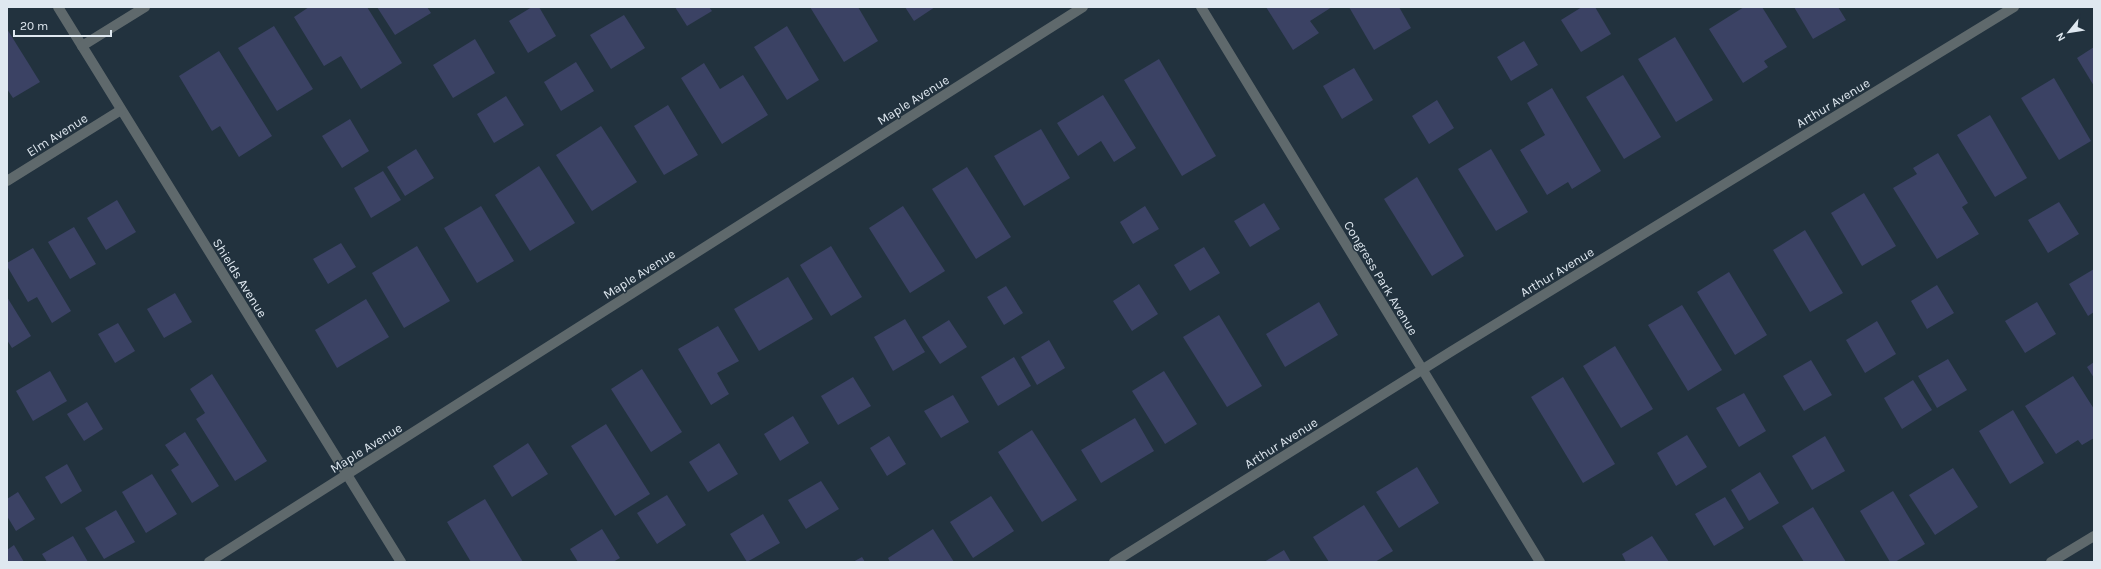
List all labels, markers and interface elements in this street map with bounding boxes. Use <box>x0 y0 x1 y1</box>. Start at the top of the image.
scale bar <box>14 12 111 38</box>
north arrow <box>2049 12 2089 52</box>
text: 20 m <box>20 19 48 33</box>
text: N <box>2053 30 2068 43</box>
street label: Maple Avenue <box>874 72 952 128</box>
street label: Arthur Avenue <box>1793 75 1873 131</box>
street label: Elm Avenue <box>24 110 90 160</box>
street label: Congress Park Avenue <box>1341 218 1421 338</box>
street label: Shields Avenue <box>210 236 270 321</box>
street label: Arthur Avenue <box>1517 244 1597 300</box>
street label: Maple Avenue <box>600 246 678 302</box>
street label: Arthur Avenue <box>1242 414 1321 471</box>
street label: Maple Avenue <box>327 420 405 476</box>

